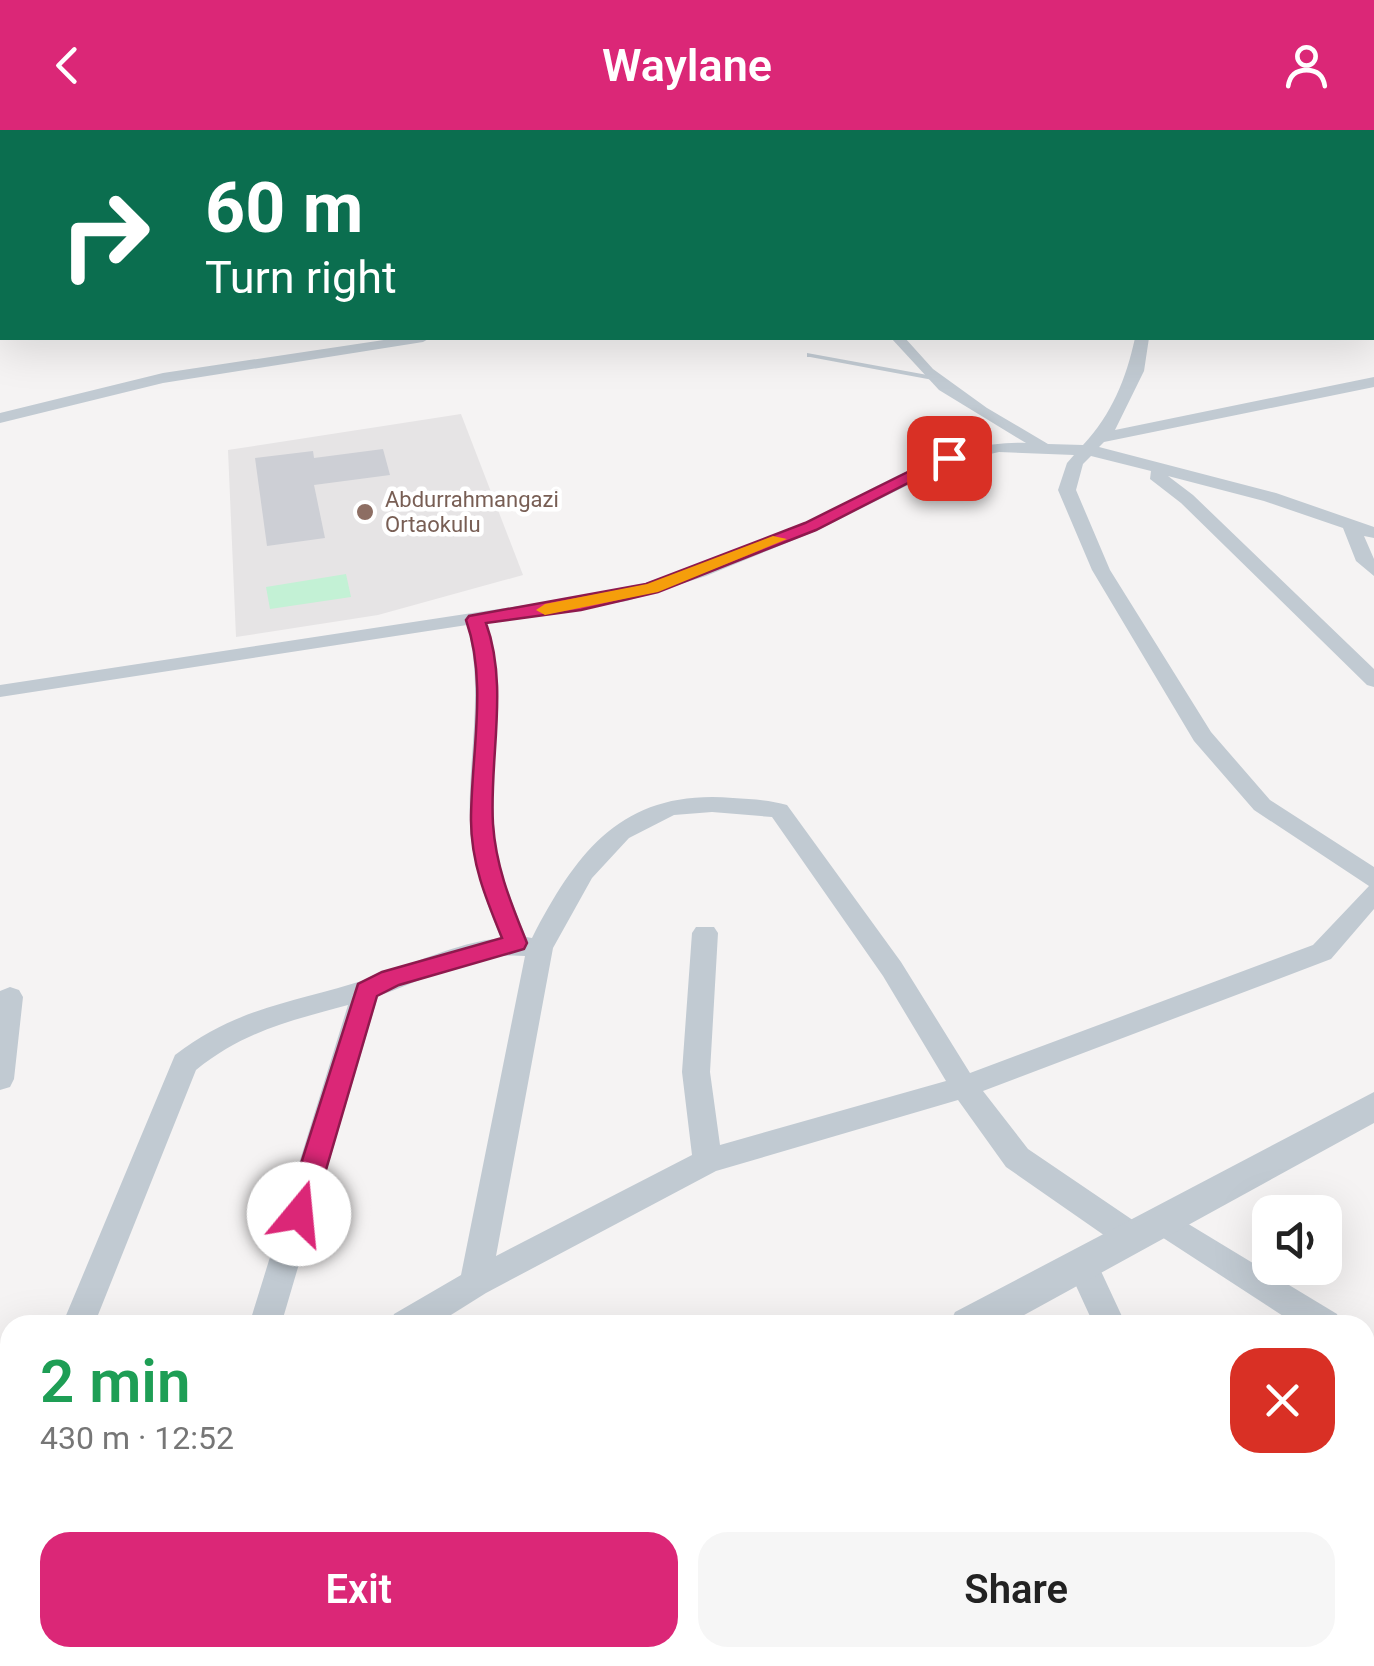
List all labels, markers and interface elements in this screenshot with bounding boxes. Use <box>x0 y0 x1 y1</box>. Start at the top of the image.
icon: back <box>40 38 95 93</box>
icon: person <box>1279 38 1334 93</box>
text: Waylane <box>602 39 772 92</box>
text: 60 m <box>205 167 363 249</box>
icon: right <box>40 170 170 300</box>
text: Turn right <box>205 251 397 304</box>
pin <box>907 416 992 501</box>
icon: arrive <box>922 431 977 486</box>
place label: Abdurrahmangazi Ortaokulu <box>385 487 559 537</box>
marker: Abdurrahmangazi Ortaokulu <box>354 501 376 523</box>
position arrow <box>247 1162 351 1266</box>
map controls <box>1252 1195 1342 1285</box>
button: sound <box>1252 1195 1342 1285</box>
text: 2 min <box>40 1346 190 1417</box>
button: close <box>1230 1348 1335 1453</box>
text: 430 m · 12:52 <box>40 1419 234 1457</box>
button: Exit <box>40 1532 678 1647</box>
button: Share <box>698 1532 1335 1647</box>

